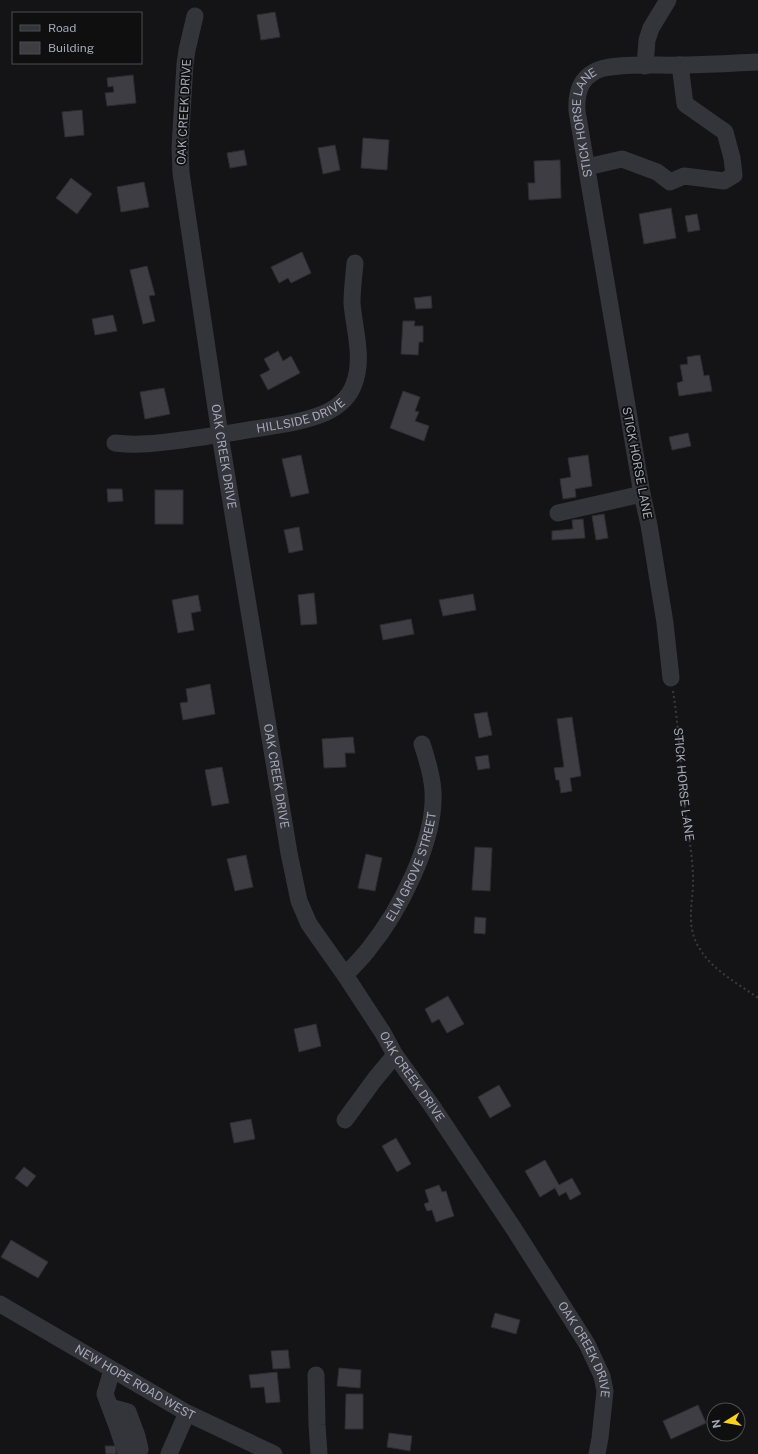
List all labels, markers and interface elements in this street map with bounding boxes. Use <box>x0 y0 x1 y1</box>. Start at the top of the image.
legend <box>12 12 142 64</box>
text: Road <box>48 21 76 35</box>
text: Building <box>48 41 94 55</box>
street label: OAK CREEK DRIVE <box>174 59 194 165</box>
street label: STICK HORSE LANE <box>570 65 599 178</box>
street label: HILLSIDE DRIVE <box>255 396 348 436</box>
street label: OAK CREEK DRIVE <box>208 403 239 510</box>
street label: STICK HORSE LANE <box>619 406 655 520</box>
street label: OAK CREEK DRIVE <box>261 723 292 830</box>
street label: STICK HORSE LANE <box>671 727 697 842</box>
street label: ELM GROVE STREET <box>383 811 439 924</box>
street label: OAK CREEK DRIVE <box>377 1029 447 1124</box>
street label: OAK CREEK DRIVE <box>555 1299 612 1398</box>
street label: NEW HOPE ROAD WEST <box>72 1342 197 1423</box>
north arrow <box>706 1402 746 1442</box>
text: N <box>709 1419 723 1429</box>

